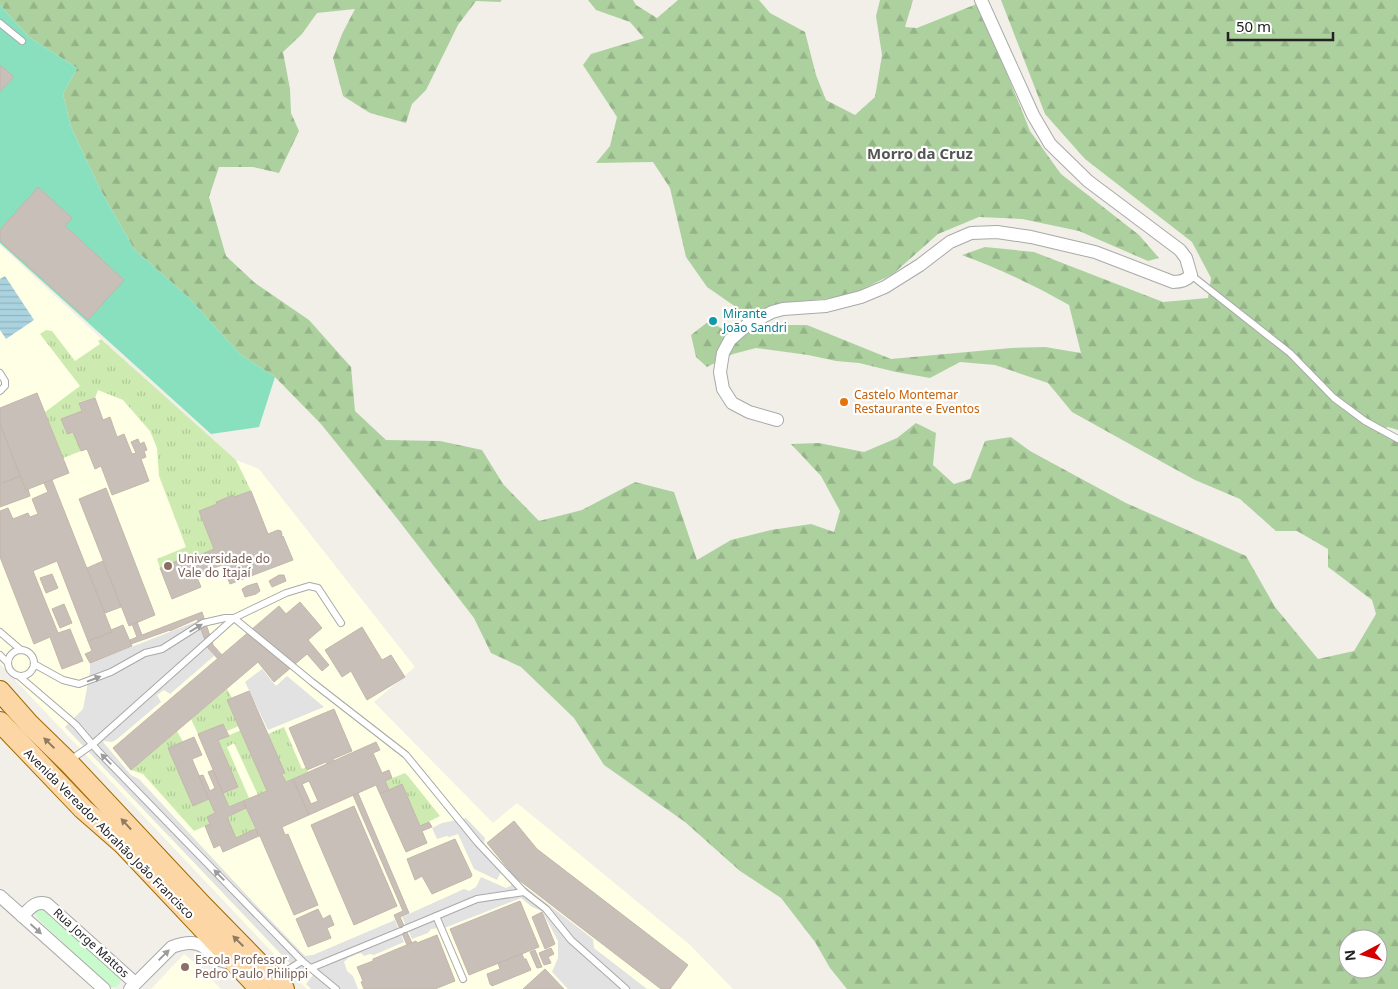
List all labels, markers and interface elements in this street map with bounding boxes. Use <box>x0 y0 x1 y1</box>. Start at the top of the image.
scale bar <box>1228 10 1333 42</box>
text: 50 m <box>1236 16 1271 36</box>
district label: Morro da Cruz <box>867 143 973 163</box>
place label: Mirante João Sandri <box>722 305 787 336</box>
marker: Mirante João Sandri <box>707 315 719 327</box>
place label: Castelo Montemar Restaurante e Eventos <box>854 386 980 417</box>
marker: Castelo Montemar Restaurante e Eventos <box>838 396 850 408</box>
place label: Universidade do Vale do Itajaí <box>178 550 270 581</box>
marker: Universidade do Vale do Itajaí <box>162 560 174 572</box>
one-way arrow <box>189 623 202 633</box>
one-way arrow <box>87 674 101 682</box>
one-way arrow <box>43 738 55 750</box>
street label: Avenida Vereador Abrahão João Francisco <box>20 745 198 923</box>
one-way arrow <box>100 753 112 765</box>
one-way arrow <box>120 818 132 830</box>
one-way arrow <box>213 870 225 882</box>
street label: Rua Jorge Mattos <box>50 904 133 981</box>
one-way arrow <box>30 923 42 935</box>
north arrow <box>1338 929 1388 979</box>
one-way arrow <box>232 935 244 947</box>
one-way arrow <box>158 949 170 961</box>
text: N <box>1340 949 1360 962</box>
place label: Escola Professor Pedro Paulo Philippi <box>195 951 308 982</box>
marker: Escola Professor Pedro Paulo Philippi <box>179 961 191 973</box>

